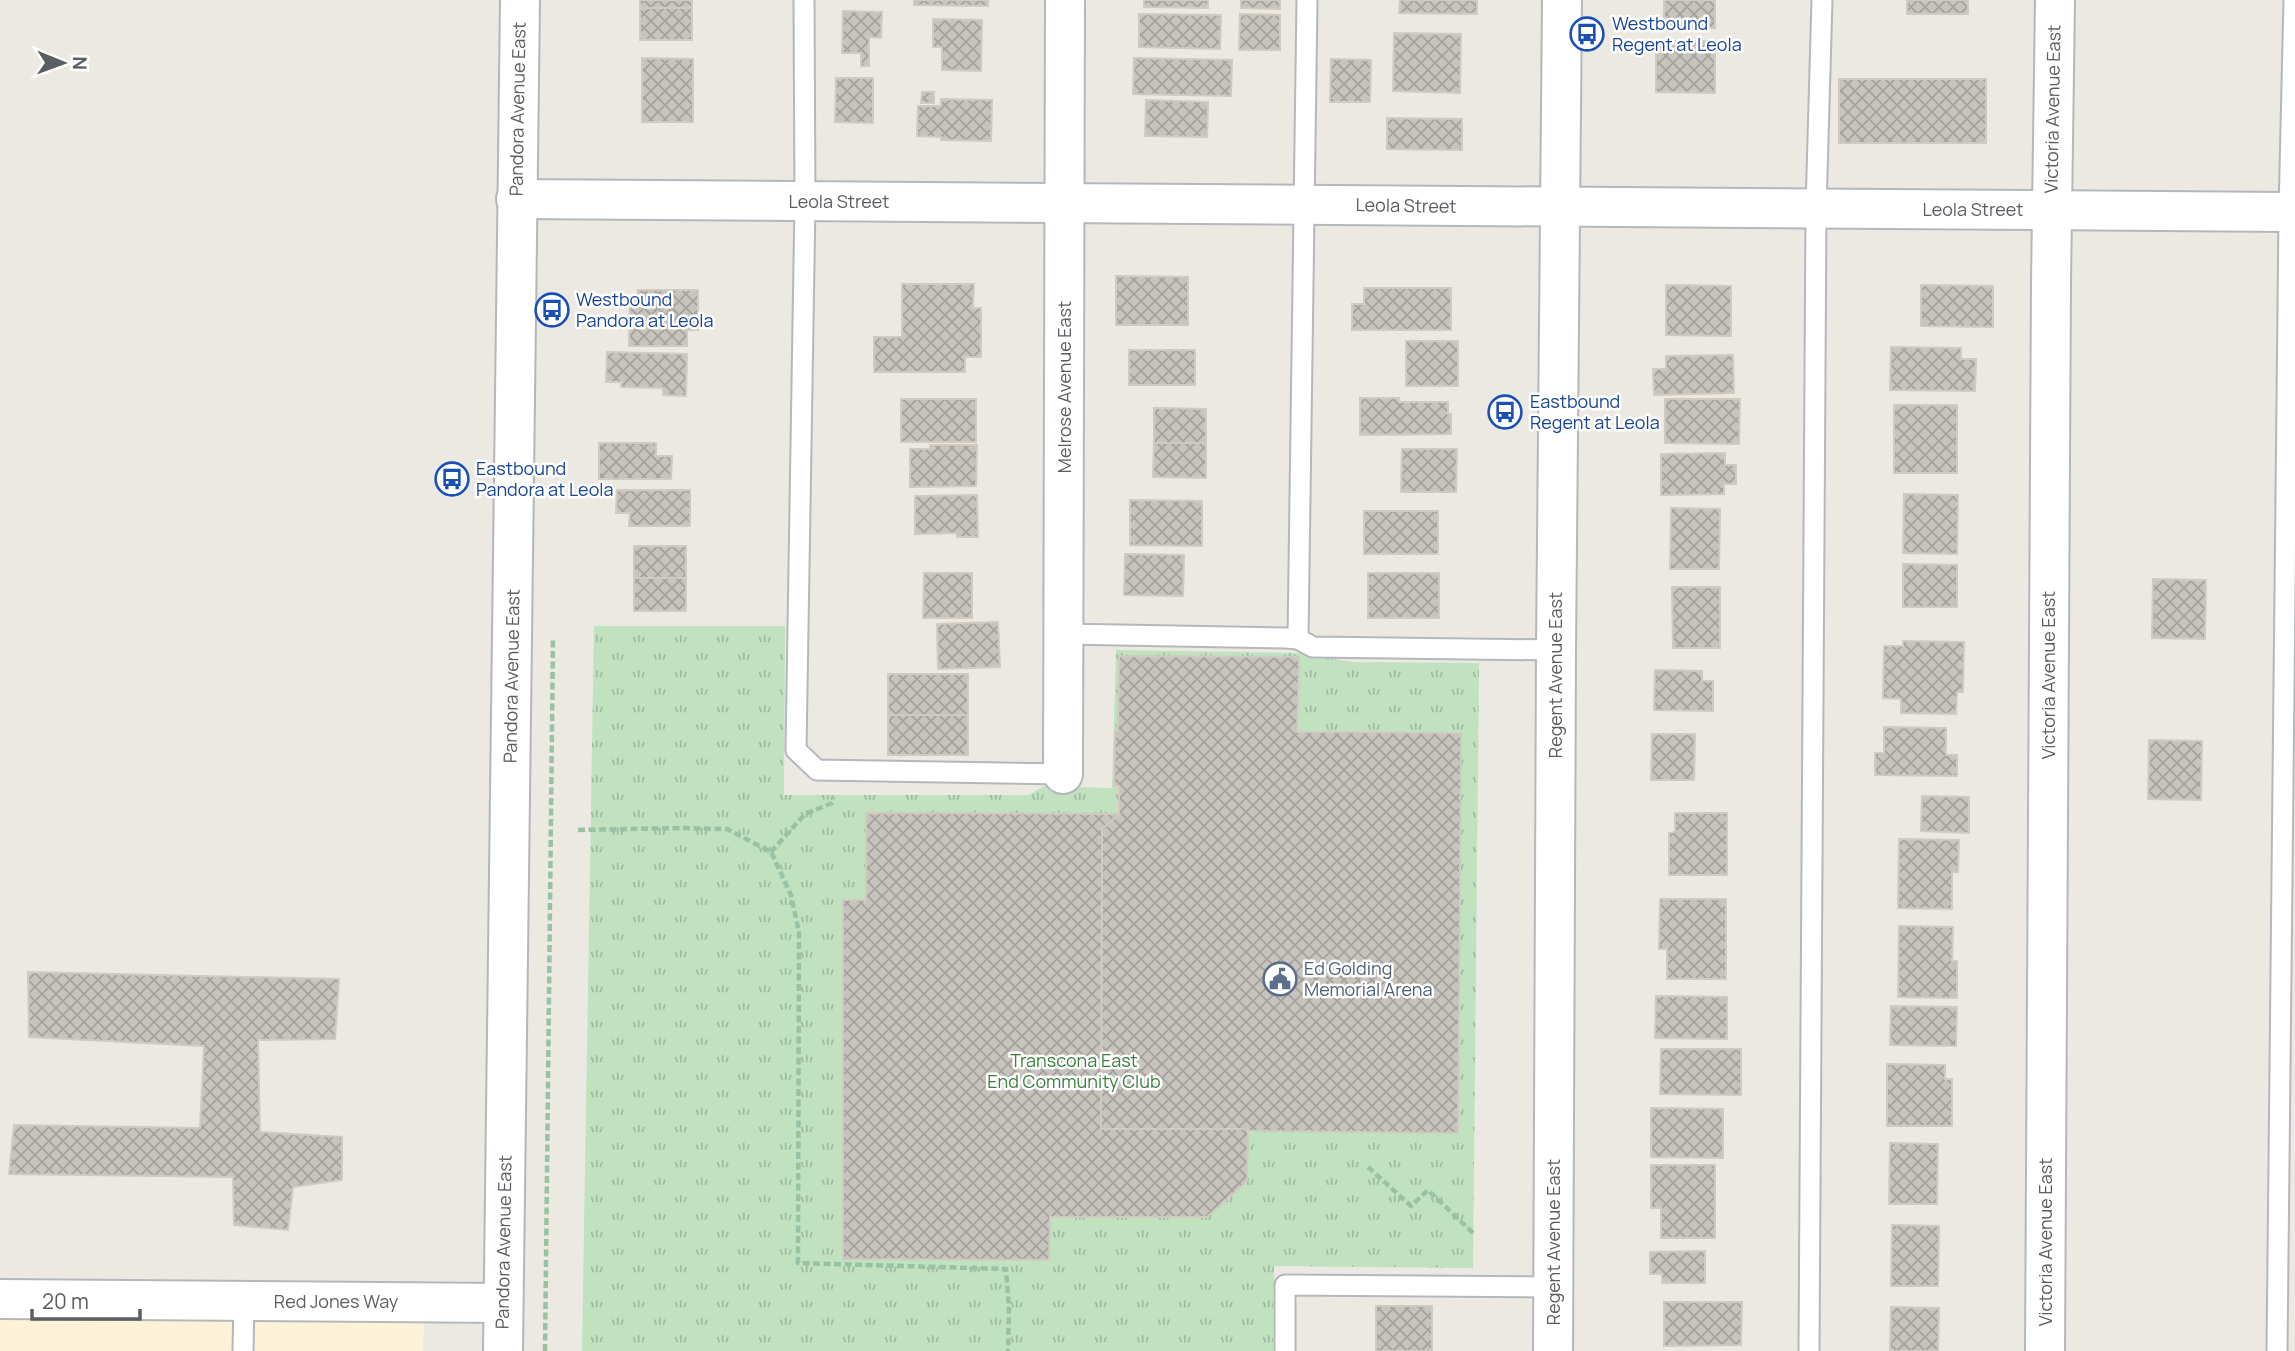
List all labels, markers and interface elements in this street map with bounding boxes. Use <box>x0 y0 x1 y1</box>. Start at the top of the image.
place label: Westbound Regent at Leola <box>1612 11 1742 56</box>
bus stop icon: Westbound Regent at Leola <box>1568 15 1606 53</box>
street label: Pandora Avenue East <box>503 22 531 196</box>
street label: Victoria Avenue East <box>2039 24 2065 193</box>
north arrow <box>28 28 98 98</box>
text: N <box>67 56 93 70</box>
street label: Leola Street <box>788 189 890 213</box>
street label: Leola Street <box>1355 192 1457 218</box>
street label: Leola Street <box>1922 197 2024 221</box>
place label: Westbound Pandora at Leola <box>576 287 714 332</box>
bus stop icon: Westbound Pandora at Leola <box>533 291 571 329</box>
street label: Melrose Avenue East <box>1052 301 1076 473</box>
place label: Eastbound Regent at Leola <box>1530 389 1660 434</box>
bus stop icon: Eastbound Regent at Leola <box>1486 393 1524 431</box>
place label: Eastbound Pandora at Leola <box>476 456 614 501</box>
bus stop icon: Eastbound Pandora at Leola <box>433 460 471 498</box>
street label: Pandora Avenue East <box>497 589 525 763</box>
street label: Victoria Avenue East <box>2036 591 2060 759</box>
street label: Regent Avenue East <box>1543 592 1567 758</box>
place label: Ed Golding Memorial Arena <box>1304 956 1432 1001</box>
public building icon: Ed Golding Memorial Arena <box>1261 960 1299 998</box>
park label: Transcona East End Community Club <box>987 1048 1161 1093</box>
street label: Pandora Avenue East <box>489 1155 517 1329</box>
street label: Victoria Avenue East <box>2033 1158 2057 1326</box>
street label: Regent Avenue East <box>1541 1159 1565 1325</box>
scale bar <box>32 1278 140 1322</box>
text: 20 m <box>42 1287 89 1315</box>
street label: Red Jones Way <box>274 1289 399 1313</box>

